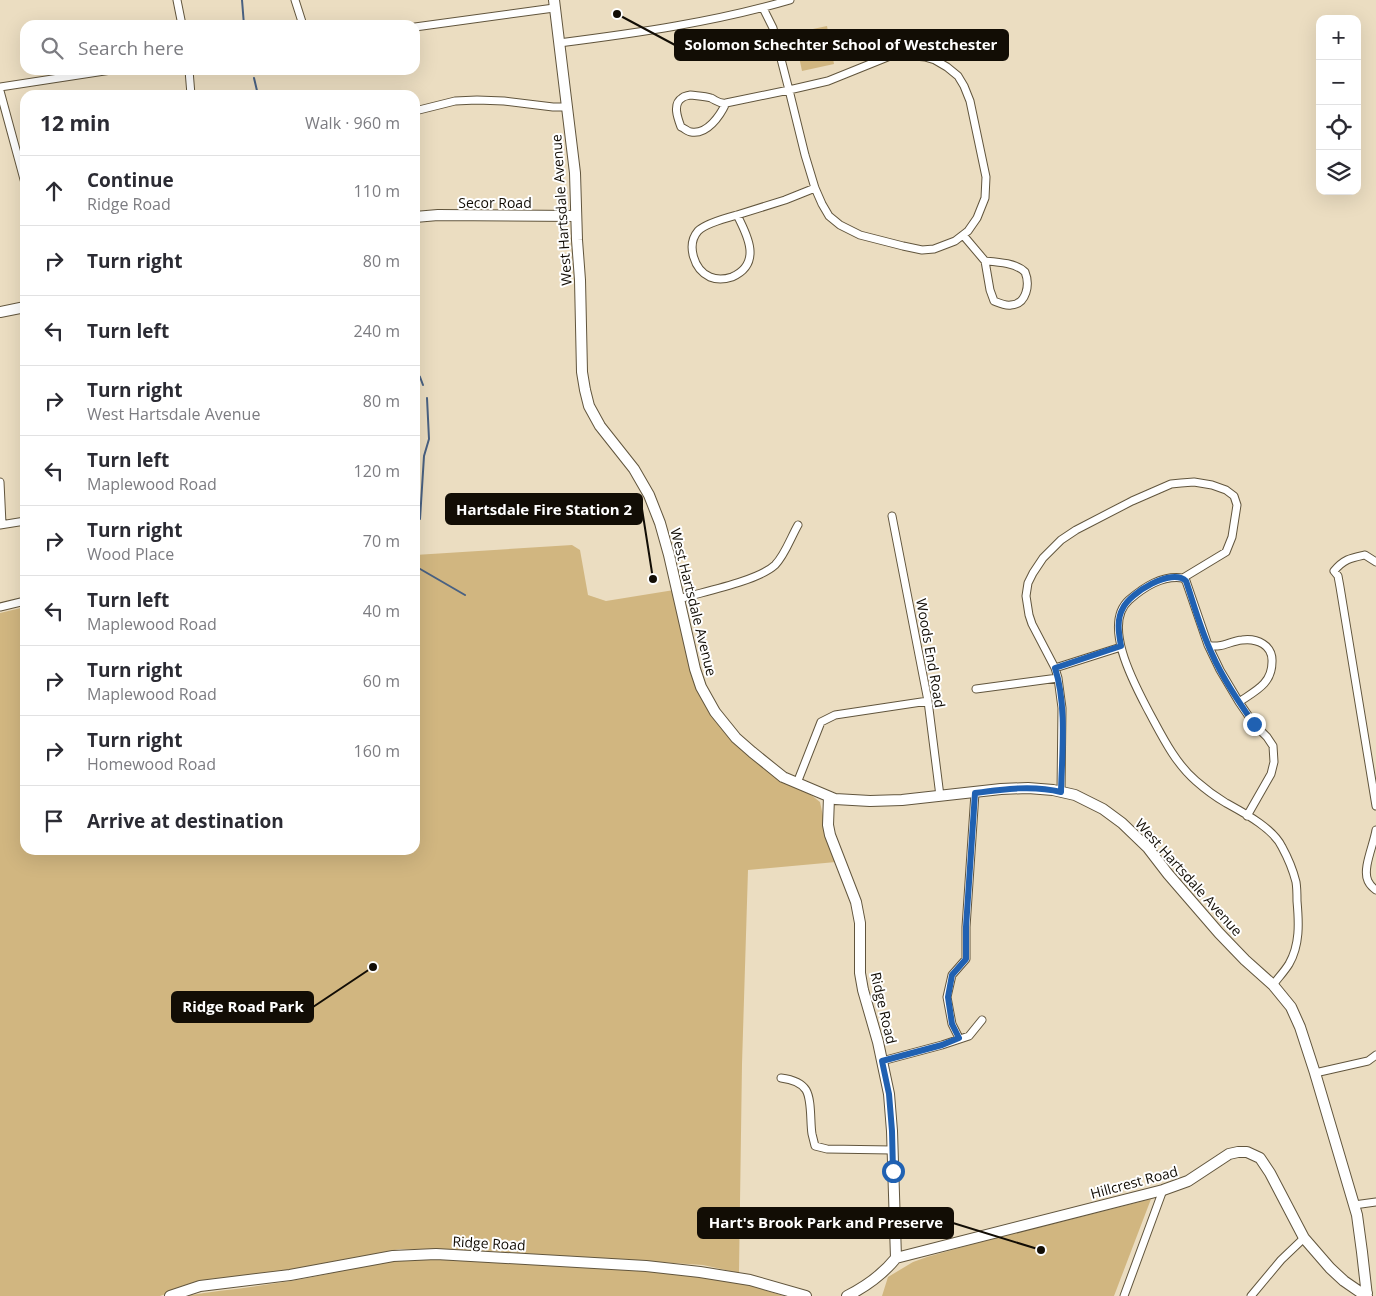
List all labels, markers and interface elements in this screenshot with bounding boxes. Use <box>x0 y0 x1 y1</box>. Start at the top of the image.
map controls <box>1316 15 1361 195</box>
button: + <box>1316 15 1361 60</box>
search box <box>20 20 420 75</box>
callout: Solomon Schechter School of Westchester <box>675 30 1008 60</box>
icon: search <box>38 34 66 62</box>
text: Solomon Schechter School of Westchester <box>685 34 998 54</box>
text: Search here <box>78 35 184 61</box>
button: − <box>1316 60 1361 105</box>
button: locate <box>1316 105 1361 150</box>
text: 12 min <box>40 109 110 137</box>
text: Walk · 960 m <box>305 112 400 134</box>
street label: West Hartsdale Avenue <box>546 134 576 286</box>
button: layers <box>1316 150 1361 195</box>
text: Continue <box>87 167 174 193</box>
icon: ahead <box>40 177 68 205</box>
text: 110 m <box>354 180 400 202</box>
text: Ridge Road <box>87 193 171 215</box>
street label: Secor Road <box>458 193 532 212</box>
icon: right <box>40 247 68 275</box>
text: Turn right <box>87 248 182 274</box>
text: 80 m <box>363 250 400 272</box>
icon: left <box>40 317 68 345</box>
text: Turn left <box>87 318 169 344</box>
text: 240 m <box>354 320 400 342</box>
text: Turn right <box>87 377 182 403</box>
icon: right <box>40 387 68 415</box>
text: 80 m <box>363 390 400 412</box>
text: West Hartsdale Avenue <box>87 403 260 425</box>
text: Turn left <box>87 447 169 473</box>
icon: left <box>40 457 68 485</box>
text: 120 m <box>354 460 400 482</box>
text: Maplewood Road <box>87 473 217 495</box>
callout: Hartsdale Fire Station 2 <box>446 494 642 524</box>
text: Hartsdale Fire Station 2 <box>456 499 632 519</box>
text: Turn right <box>87 517 182 543</box>
street label: West Hartsdale Avenue <box>666 526 722 678</box>
icon: right <box>40 527 68 555</box>
text: 70 m <box>363 530 400 552</box>
text: Wood Place <box>87 543 174 565</box>
text: Turn left <box>87 587 169 613</box>
icon: left <box>40 597 68 625</box>
street label: Woods End Road <box>912 597 950 709</box>
text: 40 m <box>363 600 400 622</box>
text: Maplewood Road <box>87 613 217 635</box>
text: Turn right <box>87 657 182 683</box>
icon: right <box>40 667 68 695</box>
text: 60 m <box>363 670 400 692</box>
text: Maplewood Road <box>87 683 217 705</box>
route end <box>1243 713 1266 736</box>
text: Turn right <box>87 727 182 753</box>
icon: right <box>40 737 68 765</box>
text: 160 m <box>354 740 400 762</box>
text: Homewood Road <box>87 753 216 775</box>
icon: arrive <box>40 807 68 835</box>
text: Arrive at destination <box>87 808 284 834</box>
street label: West Hartsdale Avenue <box>1131 814 1247 940</box>
street label: Ridge Road <box>867 970 901 1046</box>
callout: Ridge Road Park <box>172 992 313 1022</box>
text: Ridge Road Park <box>182 996 304 1016</box>
route start <box>882 1160 905 1183</box>
street label: Hillcrest Road <box>1088 1161 1180 1203</box>
callout: Hart's Brook Park and Preserve <box>698 1208 953 1238</box>
text: Hart's Brook Park and Preserve <box>709 1212 943 1232</box>
street label: Ridge Road <box>452 1232 526 1254</box>

